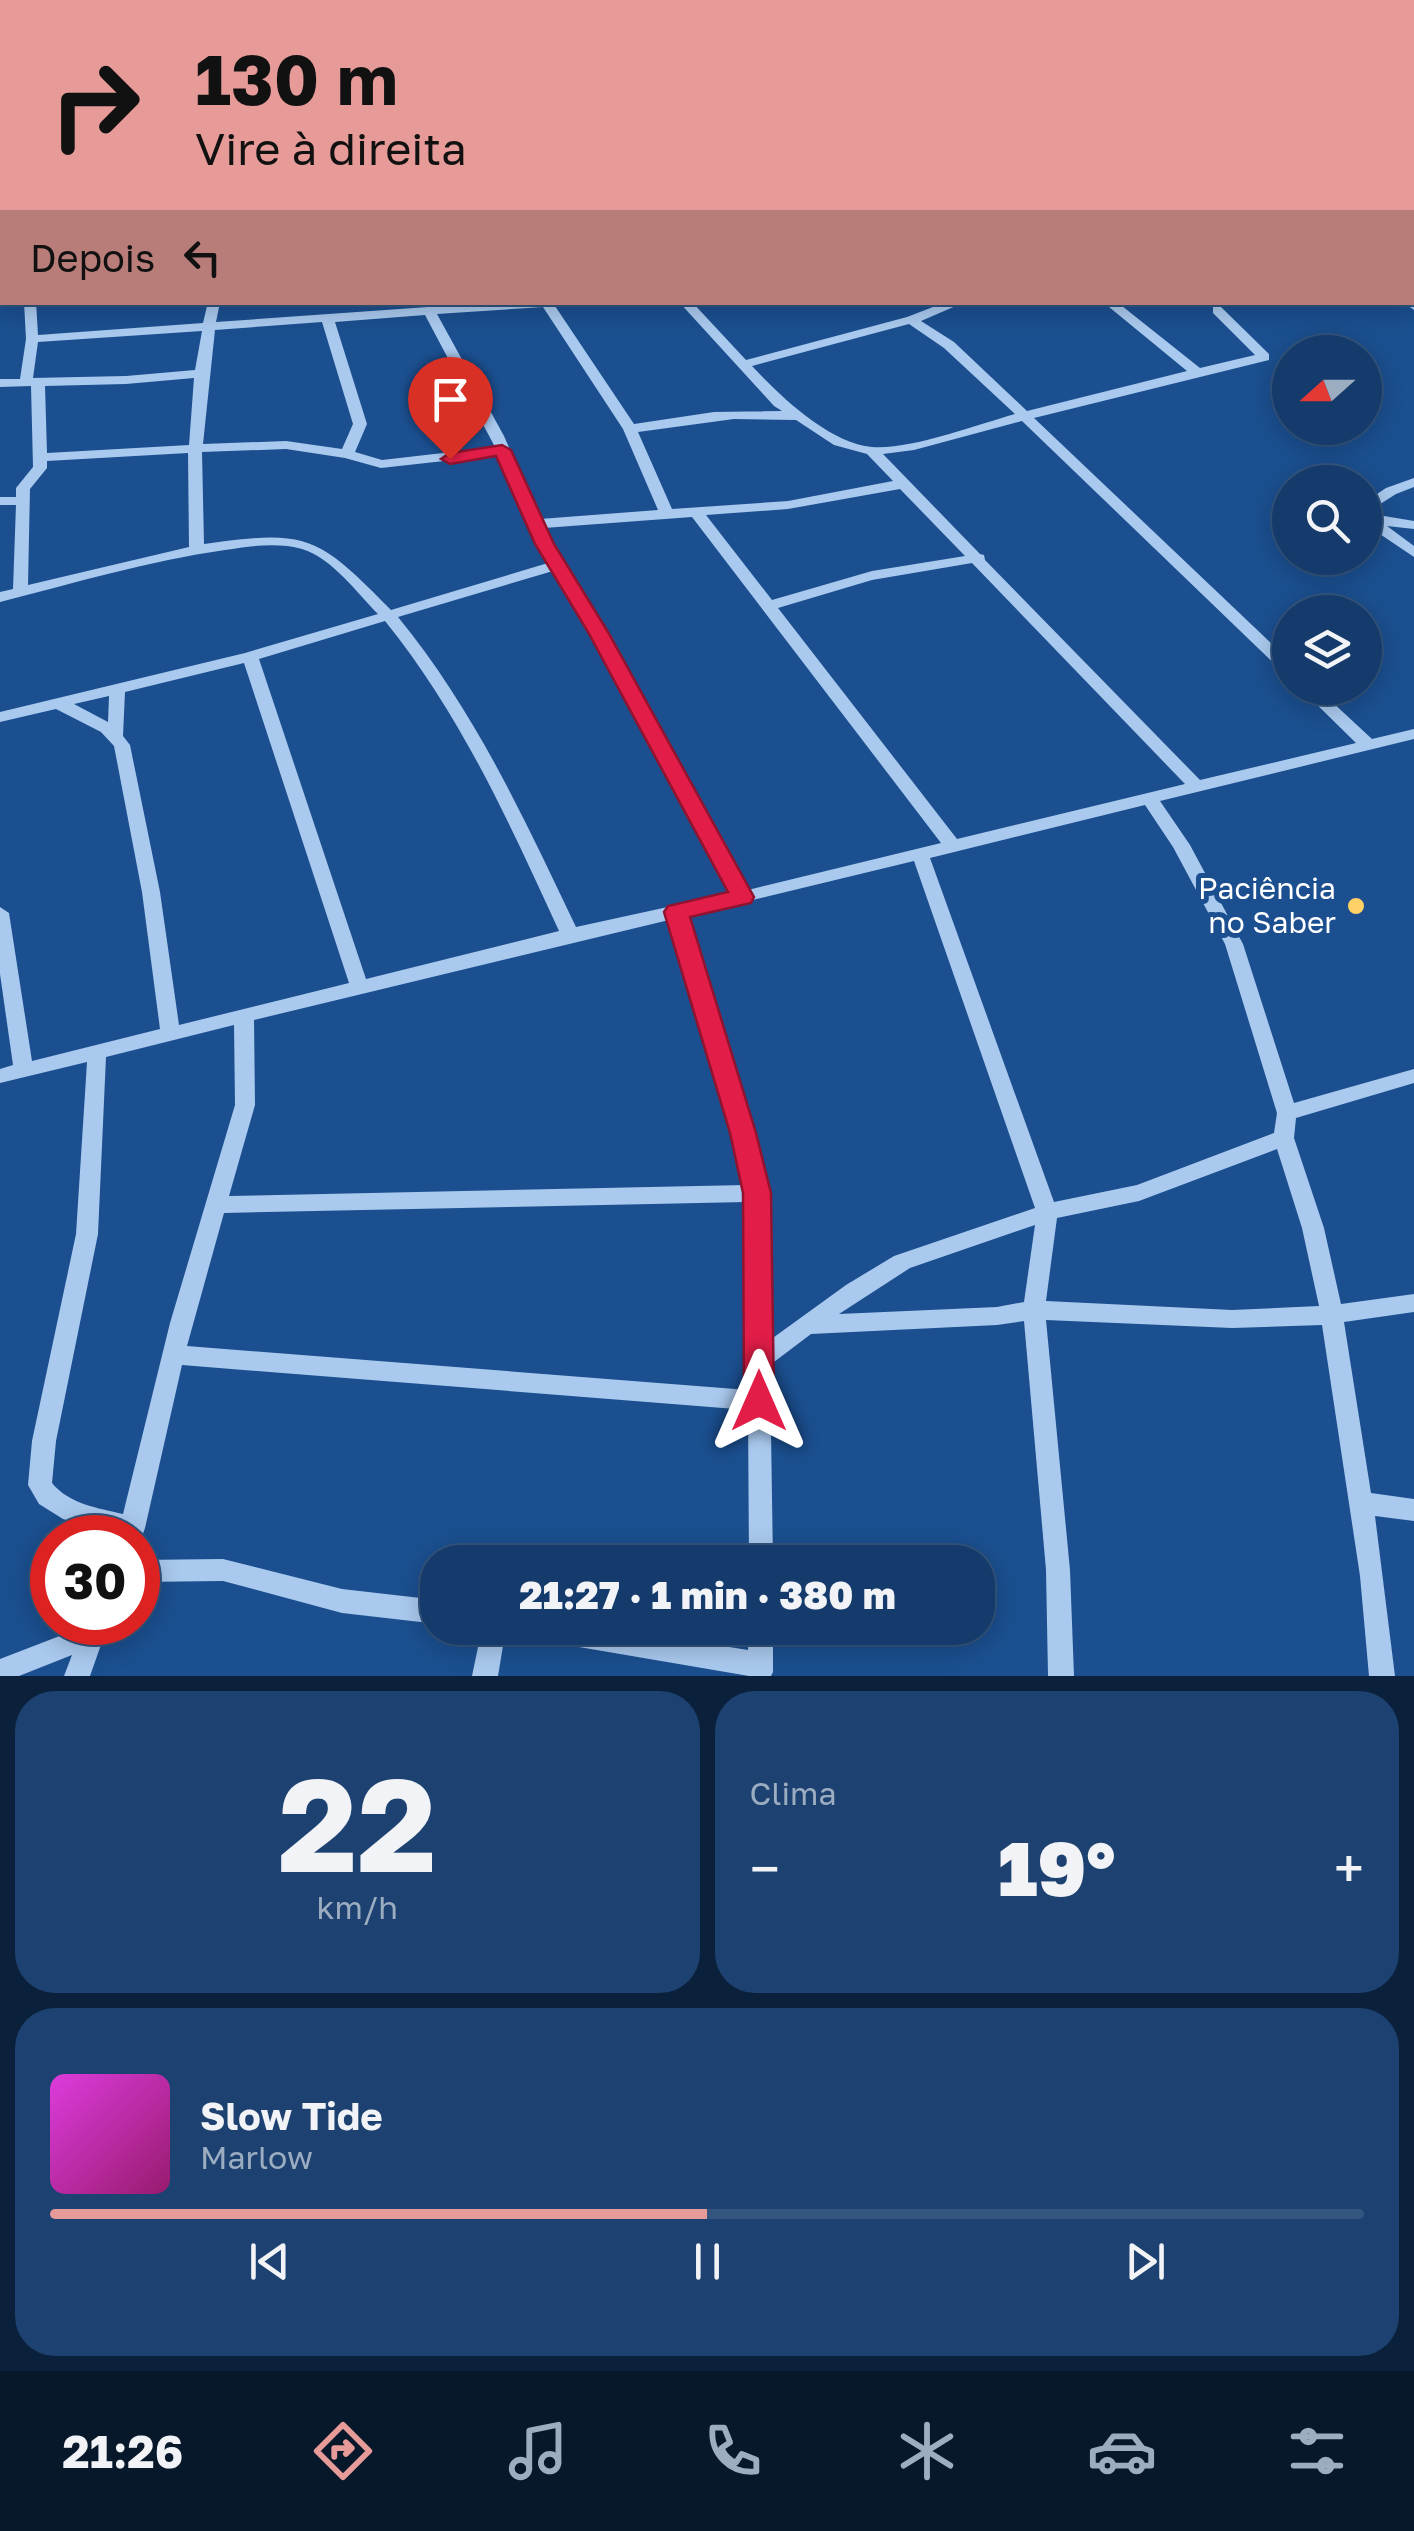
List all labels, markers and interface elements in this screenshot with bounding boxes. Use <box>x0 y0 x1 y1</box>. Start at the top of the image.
text: 130 m <box>195 36 398 120</box>
icon: right <box>30 40 160 170</box>
text: Vire à direita <box>195 121 467 175</box>
icon: left <box>175 230 230 285</box>
text: Depois <box>30 235 155 280</box>
north arrow <box>1272 335 1382 445</box>
map controls <box>1272 335 1382 705</box>
pin <box>408 357 493 460</box>
icon: arrive <box>423 372 478 427</box>
button: search <box>1272 465 1382 575</box>
button: layers <box>1272 595 1382 705</box>
place label: Paciência no Saber <box>1198 870 1336 940</box>
marker: Paciência no Saber <box>1345 895 1367 917</box>
position arrow <box>707 1349 811 1453</box>
speed limit sign: 30 <box>30 1515 160 1645</box>
text: 21:27 · 1 min · 380 m <box>519 1572 896 1617</box>
text: 22 <box>278 1745 437 1901</box>
text: Clima <box>750 1774 836 1812</box>
text: 19° <box>998 1822 1116 1913</box>
text: − <box>750 1835 780 1901</box>
text: + <box>1334 1835 1364 1901</box>
text: km/h <box>317 1888 398 1926</box>
text: Slow Tide <box>200 2093 383 2138</box>
text: Marlow <box>200 2138 313 2176</box>
icon: previous <box>242 2234 297 2289</box>
icon: pause <box>680 2234 735 2289</box>
icon: next <box>1118 2234 1173 2289</box>
icon: directions <box>308 2416 378 2486</box>
icon: music <box>503 2416 573 2486</box>
icon: phone <box>698 2416 768 2486</box>
icon: climate <box>892 2416 962 2486</box>
icon: car <box>1087 2416 1157 2486</box>
icon: filters <box>1282 2416 1352 2486</box>
text: 21:26 <box>62 2424 183 2478</box>

